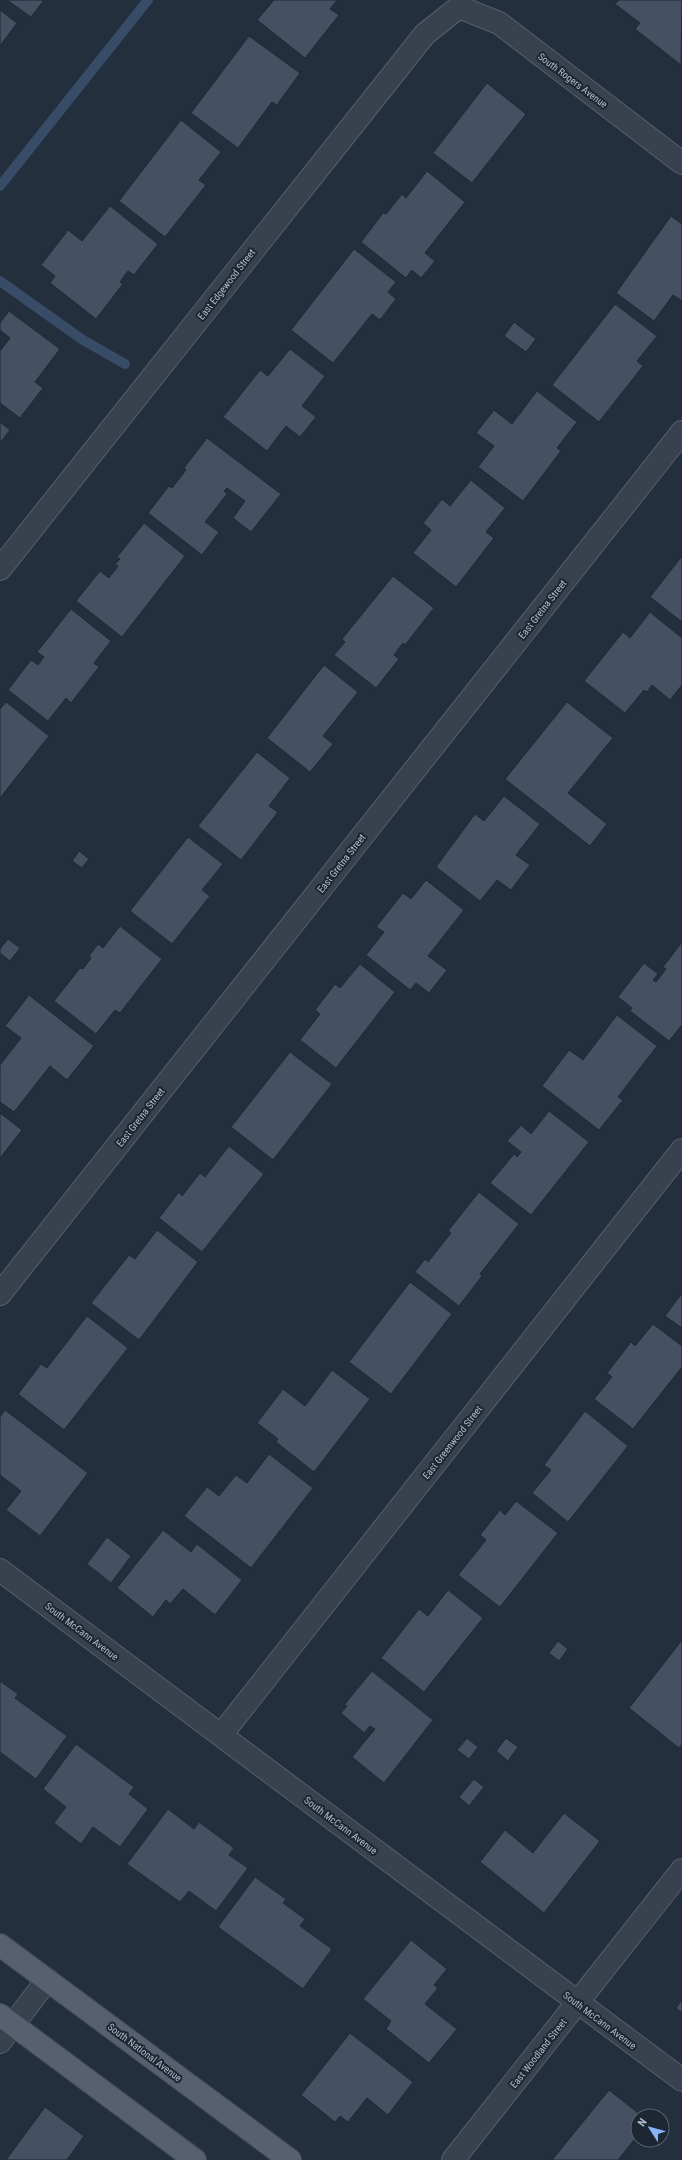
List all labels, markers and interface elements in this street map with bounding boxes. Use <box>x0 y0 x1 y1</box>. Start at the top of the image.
street label: South Rogers Avenue <box>536 51 610 110</box>
street label: East Edgewood Street <box>196 247 257 322</box>
street label: East Gretna Street <box>516 578 569 641</box>
street label: East Gretna Street <box>315 832 368 895</box>
street label: East Gretna Street <box>114 1086 167 1149</box>
street label: East Greenwood Street <box>420 1403 484 1481</box>
street label: South McCann Avenue <box>43 1600 121 1663</box>
street label: South McCann Avenue <box>302 1794 380 1857</box>
street label: South McCann Avenue <box>561 1989 639 2052</box>
street label: East Woodland Street <box>508 2017 569 2090</box>
street label: South National Avenue <box>106 2021 184 2084</box>
north arrow <box>630 2108 670 2148</box>
text: N <box>635 2116 650 2129</box>

